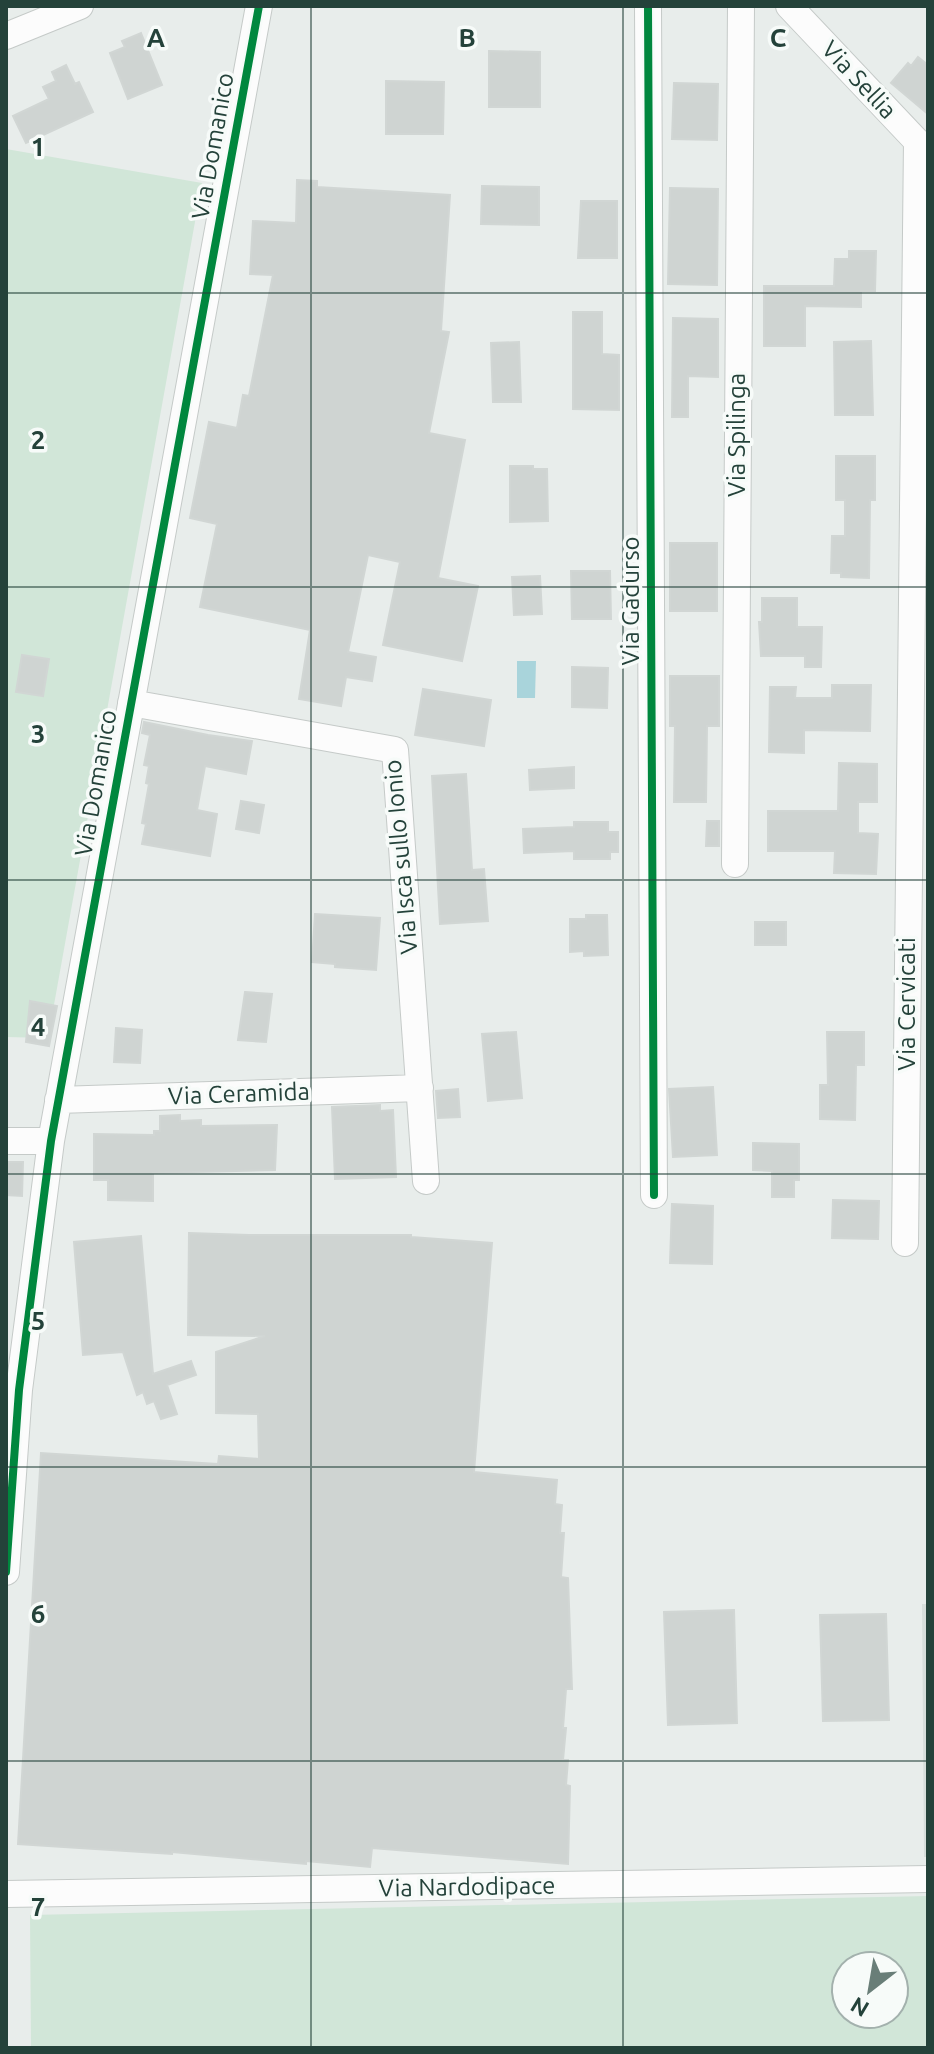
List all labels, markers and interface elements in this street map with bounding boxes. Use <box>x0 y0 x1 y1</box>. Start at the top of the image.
text: A <box>147 23 166 52</box>
text: B <box>458 23 476 52</box>
text: C <box>770 23 787 52</box>
street label: Via Sellia <box>817 35 902 124</box>
street label: Via Domanico <box>186 71 239 221</box>
text: 1 <box>31 132 45 161</box>
street label: Via Spilinga <box>723 373 750 497</box>
text: 2 <box>31 425 45 454</box>
street label: Via Gadurso <box>617 536 644 666</box>
street label: Via Domanico <box>69 708 122 858</box>
text: 3 <box>31 719 45 748</box>
street label: Via Isca sullo Ionio <box>379 759 422 955</box>
street label: Via Cervicati <box>893 937 920 1071</box>
text: 4 <box>31 1012 45 1041</box>
street label: Via Ceramida <box>168 1078 310 1109</box>
text: 5 <box>31 1306 45 1335</box>
text: 6 <box>31 1599 45 1628</box>
street label: Via Nardodipace <box>378 1871 556 1902</box>
text: 7 <box>31 1892 45 1921</box>
north arrow <box>830 1950 910 2030</box>
text: N <box>846 1993 873 2023</box>

